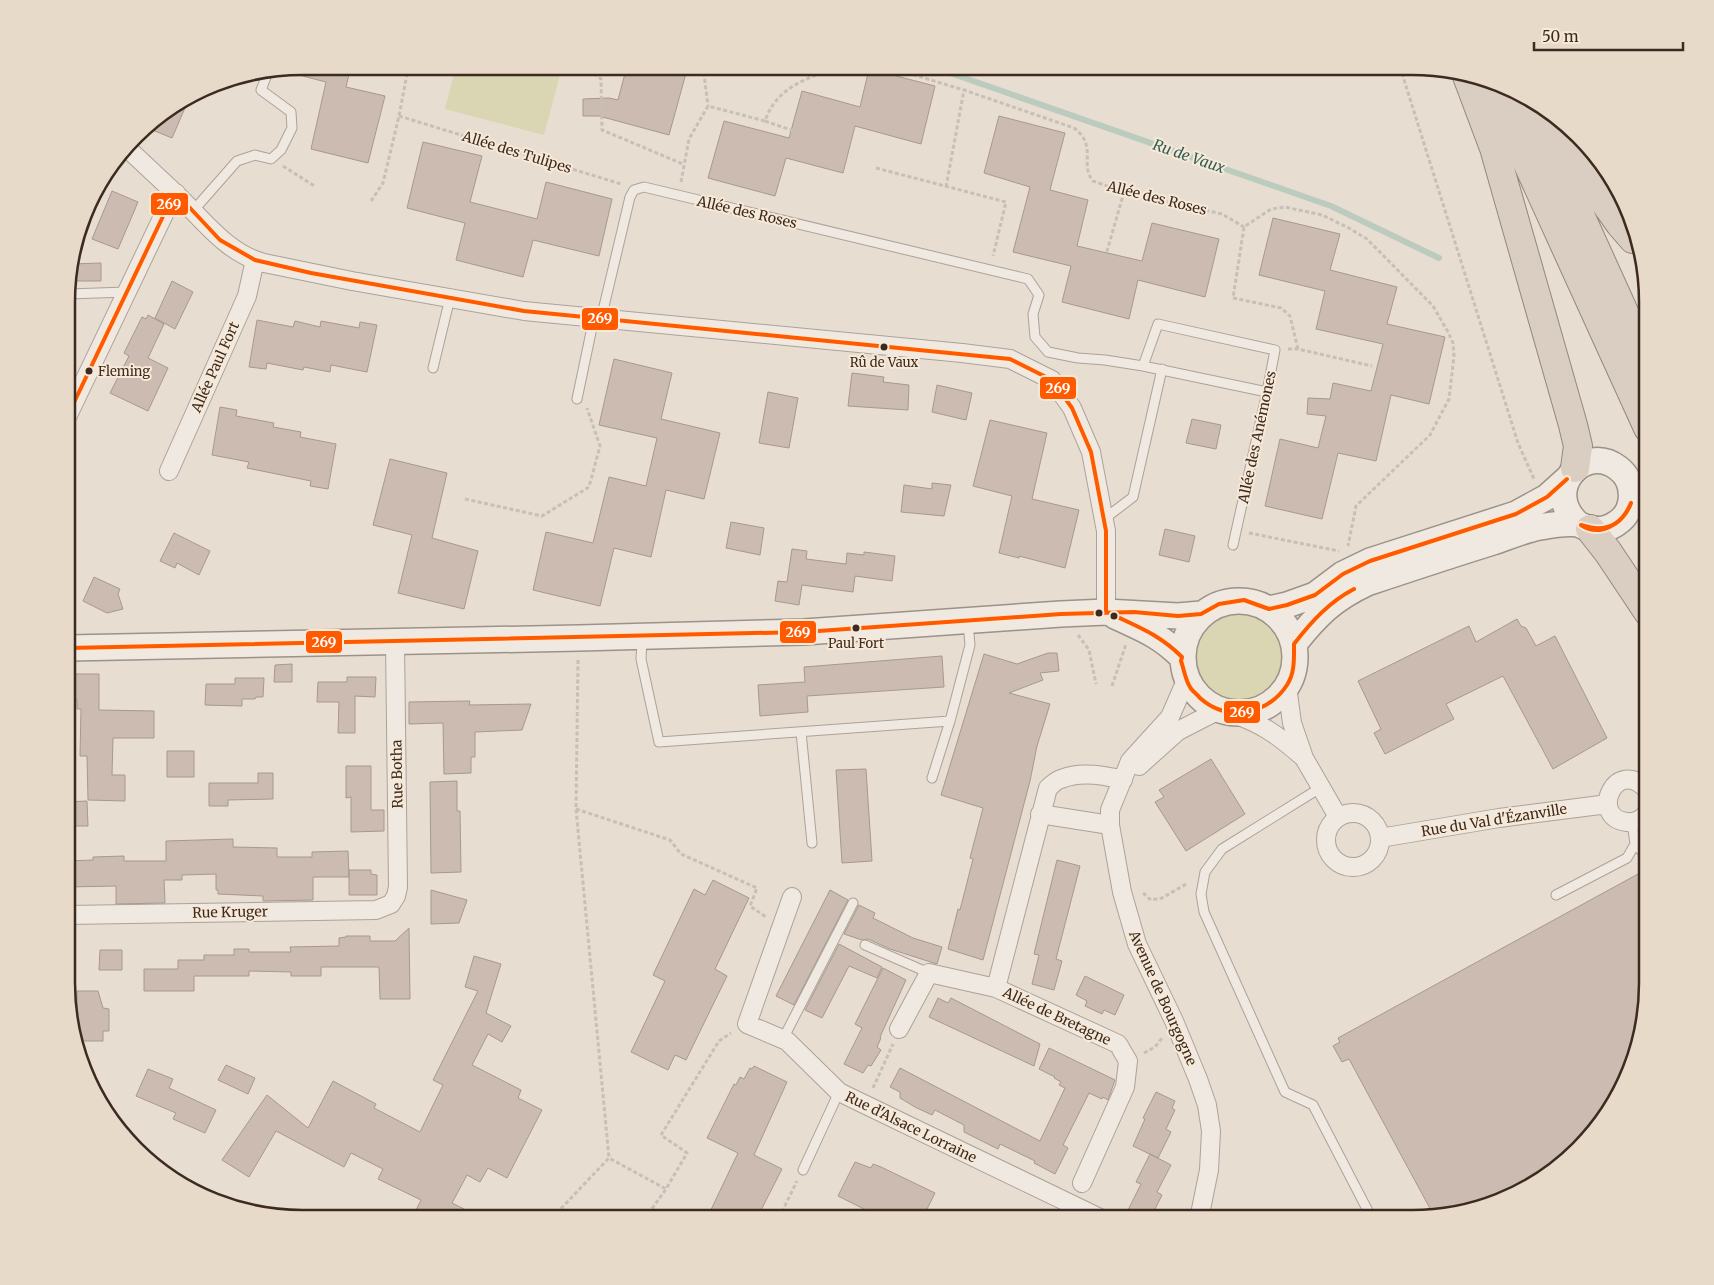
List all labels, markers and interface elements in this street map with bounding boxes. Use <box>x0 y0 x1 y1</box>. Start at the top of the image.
scale bar <box>1534 20 1683 52</box>
text: 50 m <box>1542 27 1579 46</box>
street label: Allée des Tulipes <box>459 127 574 177</box>
water label: Ru de Vaux <box>1150 135 1228 177</box>
street label: Allée des Roses <box>1104 177 1209 219</box>
line badge: 269 <box>150 192 189 216</box>
street label: Allée des Roses <box>694 192 799 232</box>
text: 269 <box>157 195 181 213</box>
line badge: 269 <box>581 307 619 331</box>
text: 269 <box>588 309 612 327</box>
street label: Allée Paul Fort <box>187 318 243 416</box>
marker: Rû de Vaux <box>879 342 889 352</box>
place label: Rû de Vaux <box>850 354 919 371</box>
place label: Fleming <box>98 363 150 380</box>
marker: Fleming <box>84 366 94 376</box>
street label: Allée des Anémones <box>1234 369 1280 506</box>
line badge: 269 <box>1039 376 1077 400</box>
text: 269 <box>1046 379 1070 397</box>
unlabelled marker <box>1094 608 1104 618</box>
unlabelled marker <box>1109 611 1119 621</box>
line badge: 269 <box>779 620 817 644</box>
text: 269 <box>786 623 810 641</box>
marker: Paul Fort <box>851 623 861 633</box>
line badge: 269 <box>305 630 343 654</box>
text: 269 <box>312 633 336 651</box>
place label: Paul Fort <box>828 635 884 652</box>
line badge: 269 <box>1223 700 1261 724</box>
text: 269 <box>1230 703 1254 721</box>
street label: Rue Botha <box>387 739 407 809</box>
street label: Rue du Val d'Ézanville <box>1420 800 1568 840</box>
street label: Rue Kruger <box>192 902 268 922</box>
street label: Avenue de Bourgogne <box>1125 927 1201 1068</box>
street label: Allée de Bretagne <box>999 983 1114 1049</box>
street label: Rue d'Alsace Lorraine <box>842 1087 980 1167</box>

